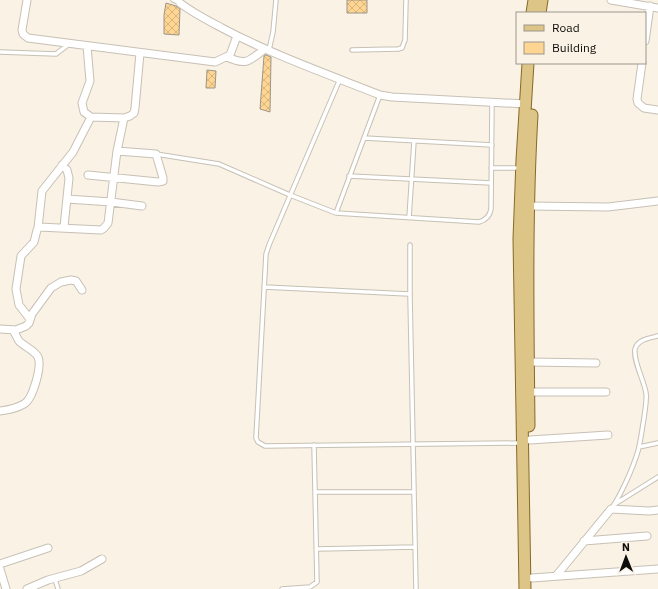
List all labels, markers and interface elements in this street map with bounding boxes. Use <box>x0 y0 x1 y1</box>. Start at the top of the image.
legend <box>516 12 646 64</box>
text: Road <box>552 20 580 35</box>
text: Building <box>552 40 597 55</box>
north arrow <box>606 537 646 577</box>
text: N <box>622 540 630 554</box>

